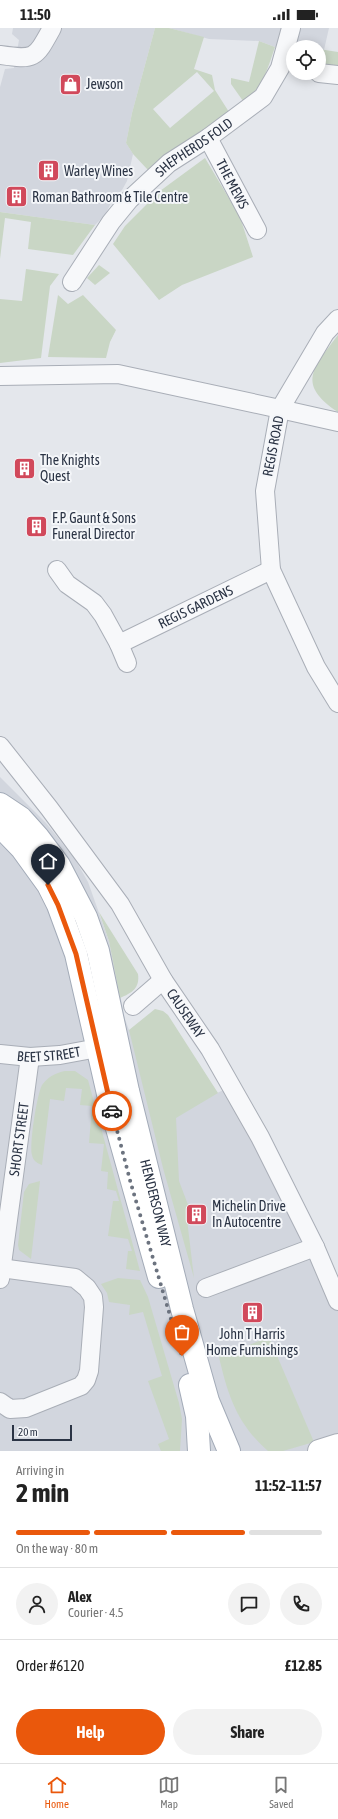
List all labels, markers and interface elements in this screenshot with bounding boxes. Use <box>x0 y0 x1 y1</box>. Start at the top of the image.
text: 11:50 <box>20 6 51 23</box>
map controls <box>286 40 326 80</box>
button: locate <box>286 40 326 80</box>
shop icon: Jewson <box>58 71 84 97</box>
place label: Jewson <box>86 76 123 92</box>
street label: SHEPHERDS FOLD <box>152 114 236 180</box>
street label: THE MEWS <box>213 156 252 211</box>
building icon: Warley Wines <box>36 158 62 184</box>
place label: Warley Wines <box>64 163 133 179</box>
building icon: Roman Bathroom & Tile Centre <box>3 184 29 210</box>
place label: Roman Bathroom & Tile Centre <box>32 189 188 205</box>
street label: REGIS ROAD <box>259 414 287 478</box>
place label: The Knights Quest <box>40 452 100 484</box>
building icon: The Knights Quest <box>12 455 38 481</box>
place label: F.P. Gaunt & Sons Funeral Director <box>52 510 136 542</box>
building icon: F.P. Gaunt & Sons Funeral Director <box>23 513 49 539</box>
street label: REGIS GARDENS <box>155 582 235 632</box>
pin <box>31 844 65 885</box>
icon: home <box>37 850 59 872</box>
street label: CAUSEWAY <box>163 986 208 1041</box>
street label: BEET STREET <box>16 1043 82 1065</box>
courier <box>92 1091 132 1131</box>
icon: car <box>101 1100 123 1122</box>
street label: SHORT STREET <box>6 1101 32 1177</box>
street label: HENDERSON WAY <box>137 1158 174 1249</box>
place label: Michelin Drive In Autocentre <box>212 1198 286 1230</box>
building icon: Michelin Drive In Autocentre <box>183 1201 209 1227</box>
building icon: John T Harris Home Furnishings <box>239 1299 265 1325</box>
pin <box>165 1315 199 1356</box>
icon: bag <box>171 1321 193 1343</box>
place label: John T Harris Home Furnishings <box>206 1326 298 1358</box>
scale bar <box>12 1423 72 1442</box>
text: 20 m <box>18 1426 38 1438</box>
text: Arriving in <box>16 1463 64 1478</box>
text: 11:52–11:57 <box>255 1477 322 1494</box>
text: 2 min <box>16 1478 69 1508</box>
text: On the way · 80 m <box>16 1541 98 1556</box>
button: person <box>16 1583 58 1625</box>
button: chat <box>228 1583 270 1625</box>
button: phone <box>280 1583 322 1625</box>
text: Alex <box>68 1588 92 1605</box>
text: Courier · 4.5 <box>68 1605 124 1620</box>
text: Order #6120 <box>16 1657 84 1674</box>
text: £12.85 <box>285 1657 322 1674</box>
button: Help <box>16 1709 165 1755</box>
button: Share <box>173 1709 322 1755</box>
tab: Home <box>45 1774 69 1810</box>
tab: Map <box>158 1774 180 1810</box>
tab: Saved <box>269 1774 293 1810</box>

